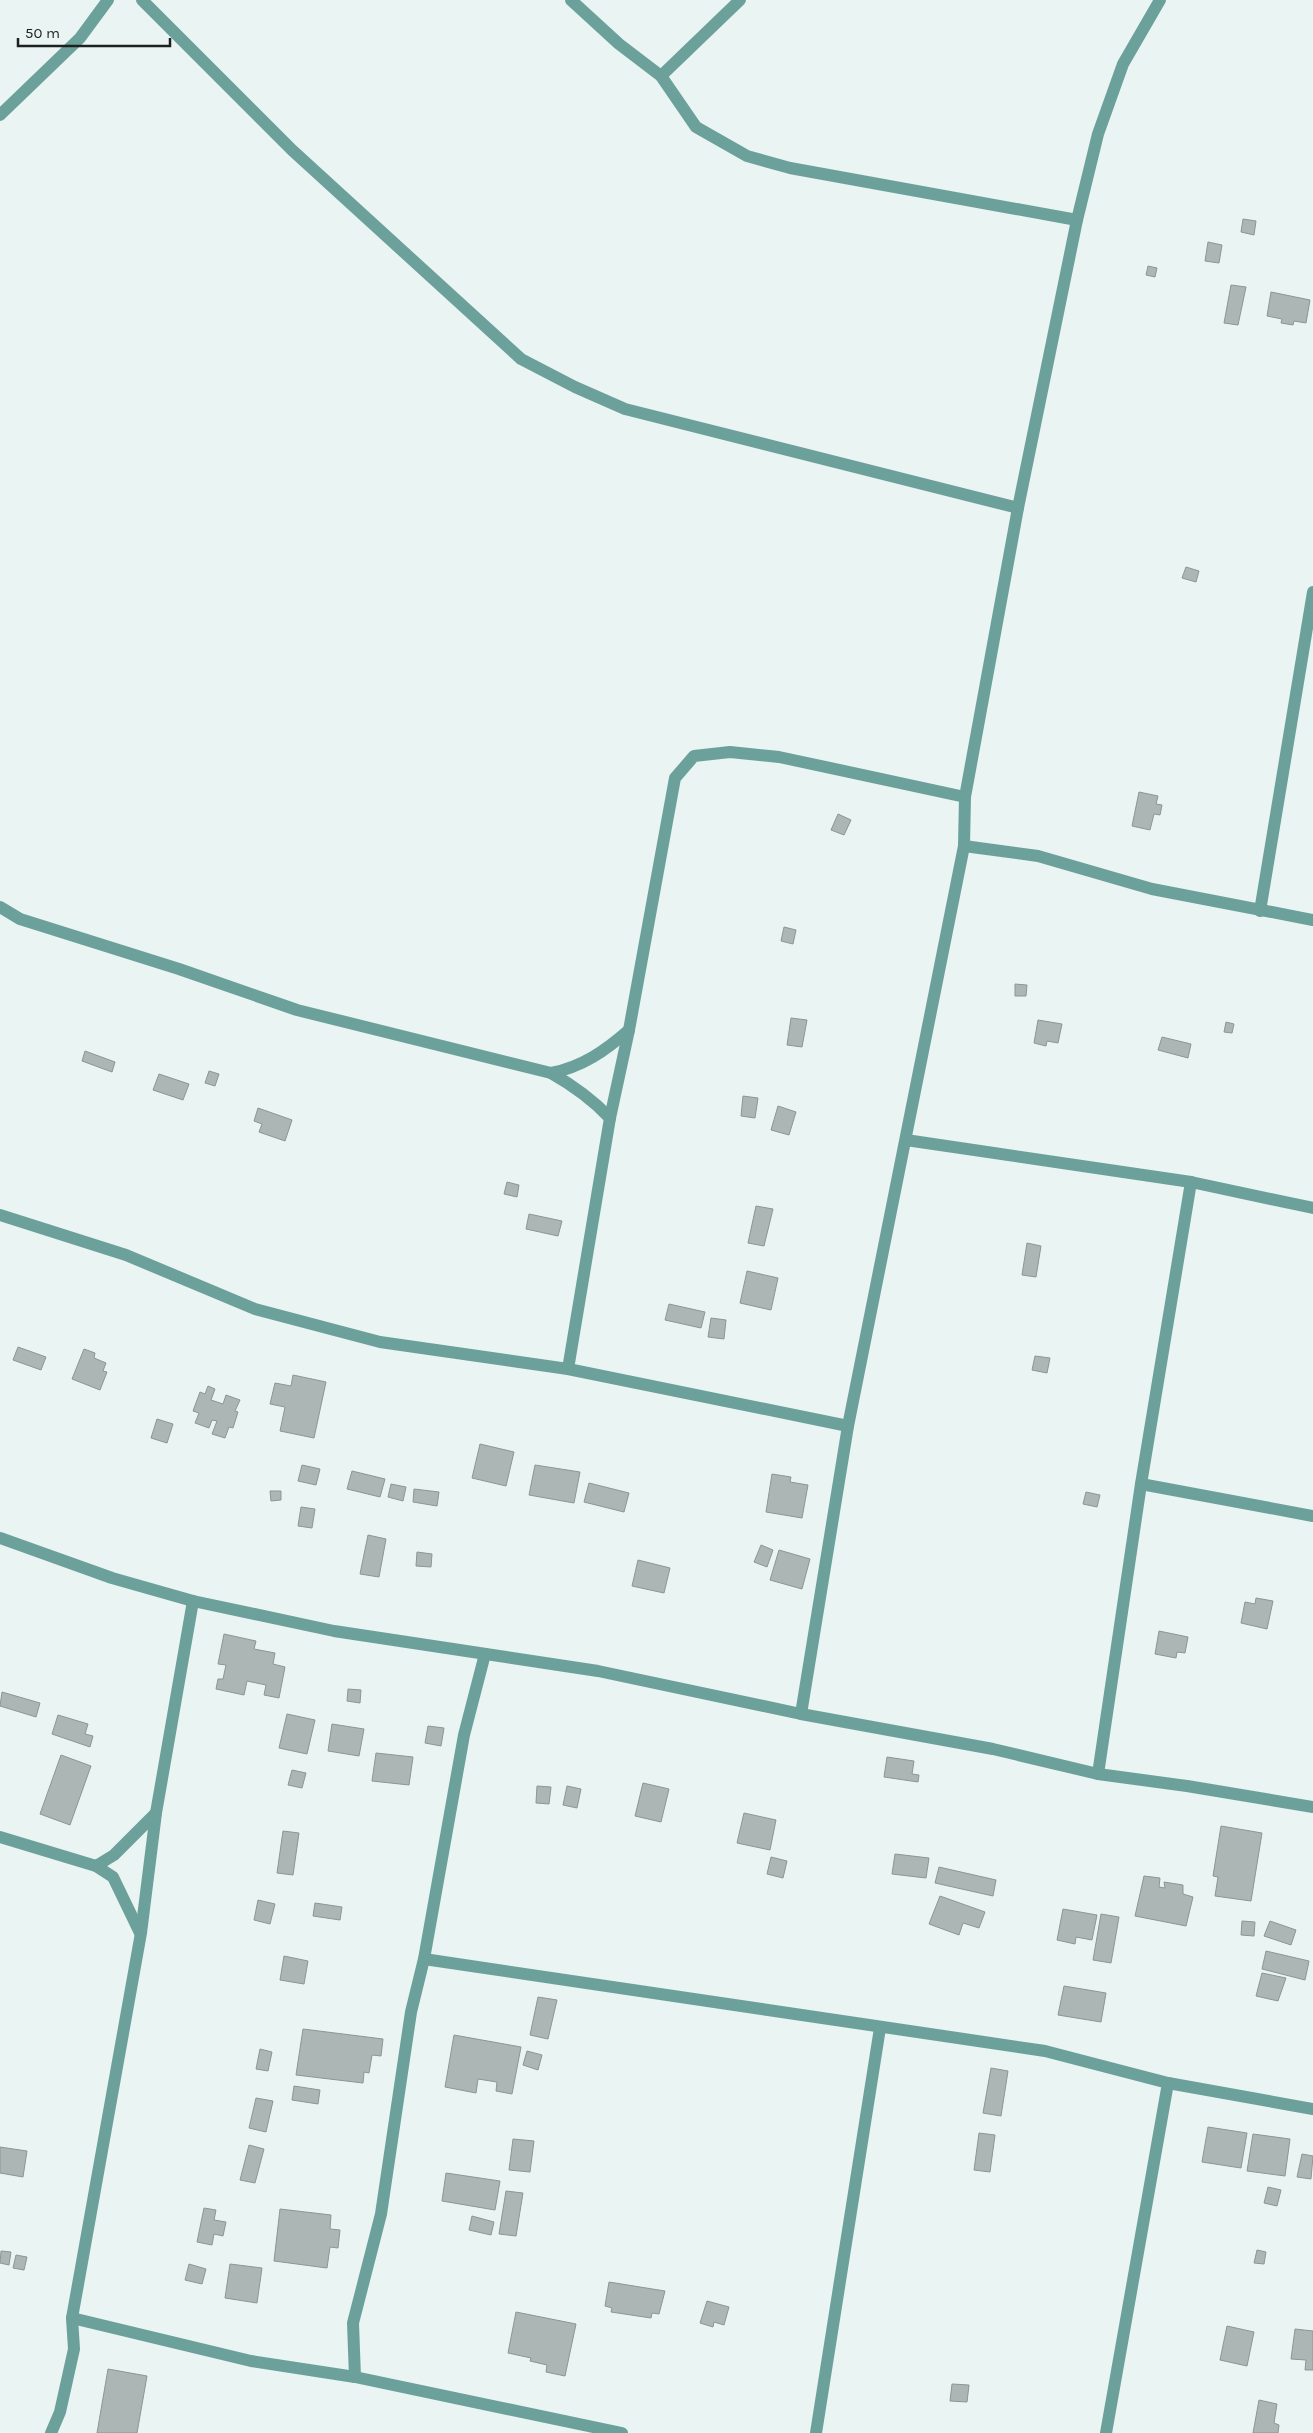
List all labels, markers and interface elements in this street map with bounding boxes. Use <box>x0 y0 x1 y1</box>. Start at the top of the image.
scale bar <box>18 15 170 47</box>
text: 50 m <box>25 24 60 42</box>

